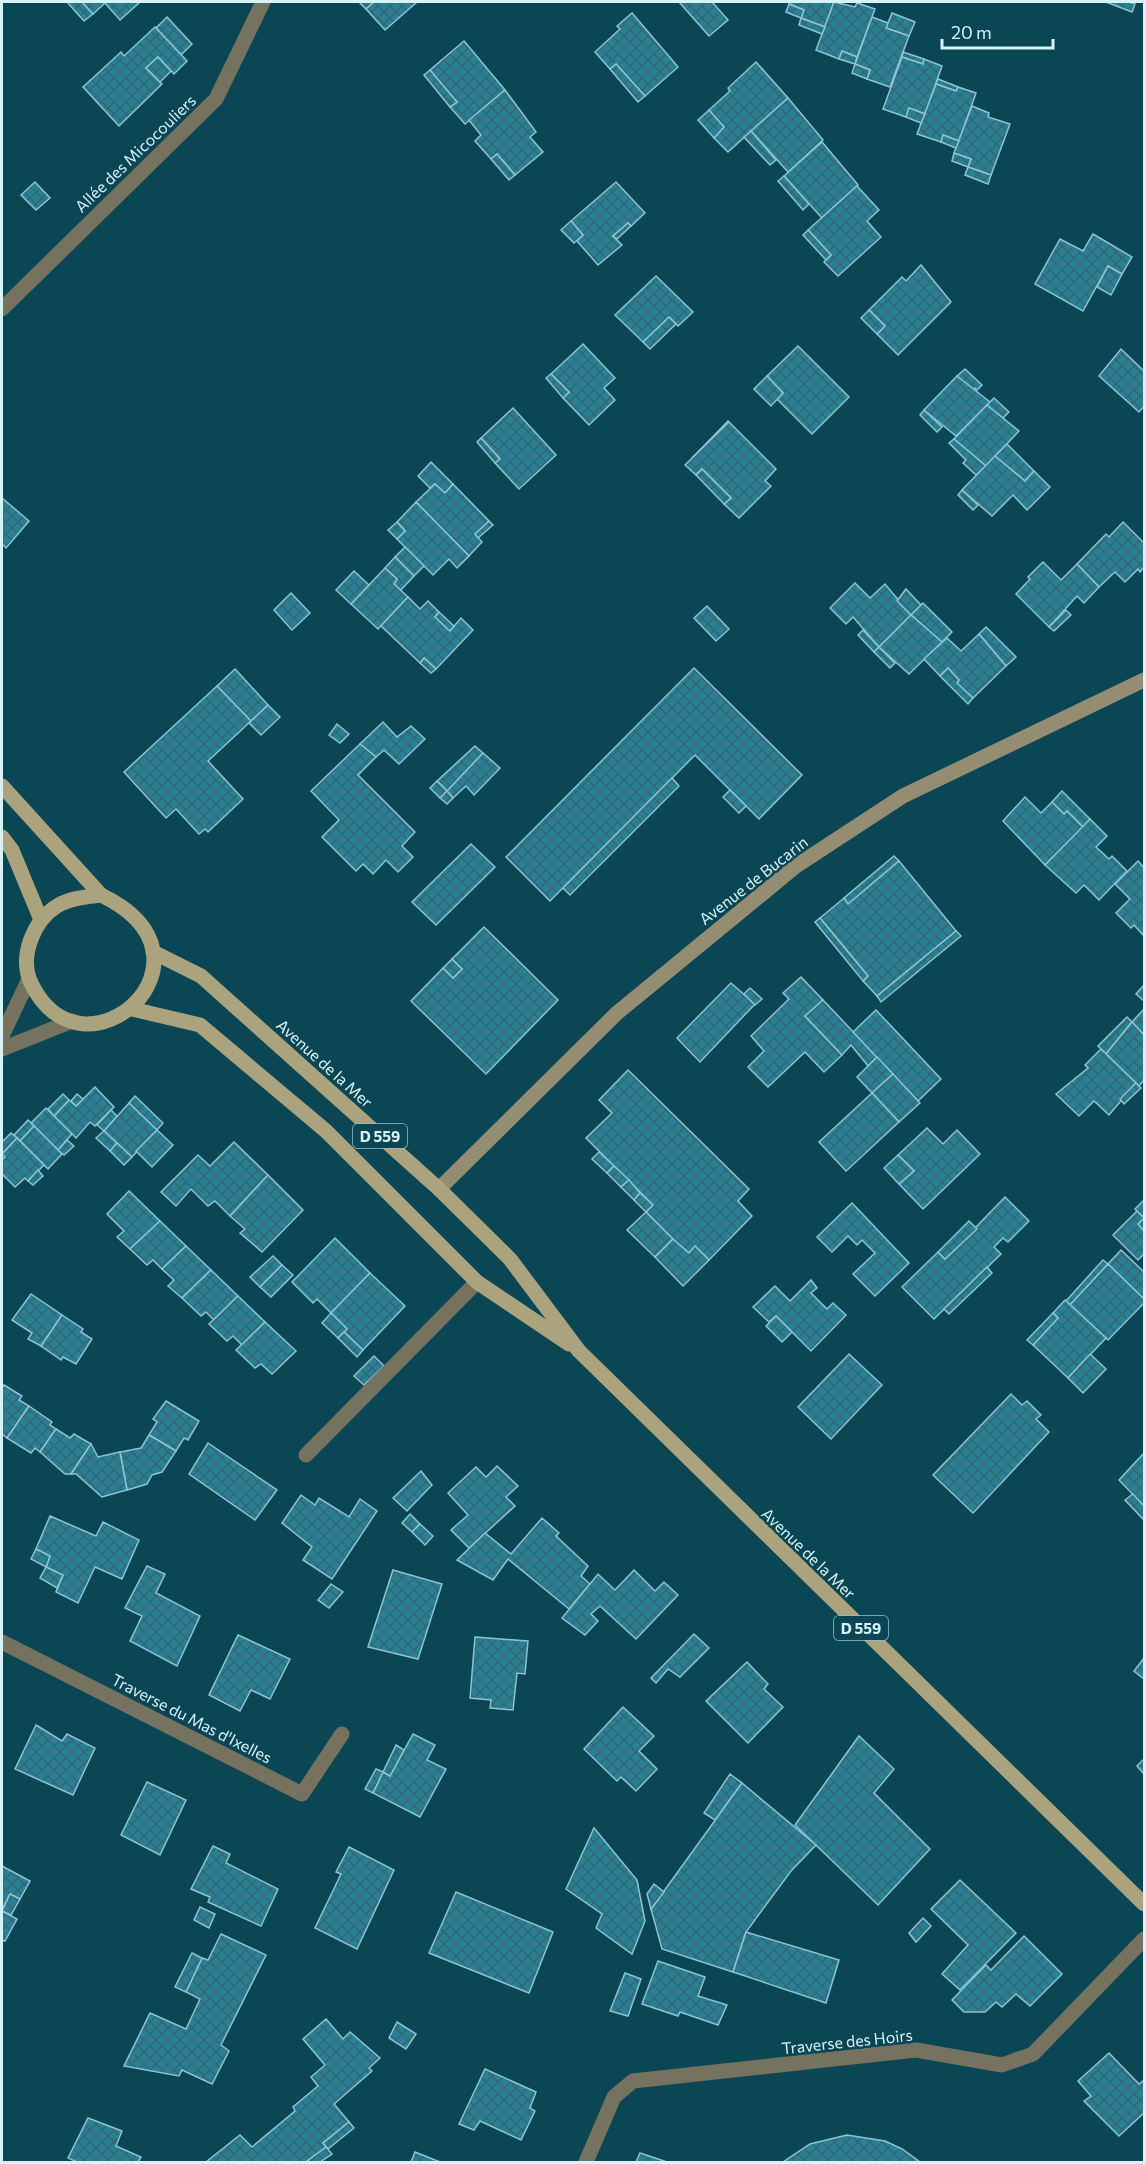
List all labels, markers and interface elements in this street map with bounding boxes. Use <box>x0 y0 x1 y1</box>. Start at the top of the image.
scale bar <box>942 12 1053 50</box>
text: 20 m <box>951 21 992 43</box>
street label: Allée des Micocouliers <box>71 90 199 216</box>
street label: Avenue de Bucarin <box>695 832 811 928</box>
street label: Avenue de la Mer <box>273 1015 377 1112</box>
road number: D 559 <box>353 1124 407 1148</box>
street label: Avenue de la Mer <box>758 1504 860 1603</box>
road number: D 559 <box>834 1616 888 1640</box>
street label: Traverse du Mas d'Ixelles <box>109 1669 275 1767</box>
street label: Traverse des Hoirs <box>781 2025 913 2057</box>

